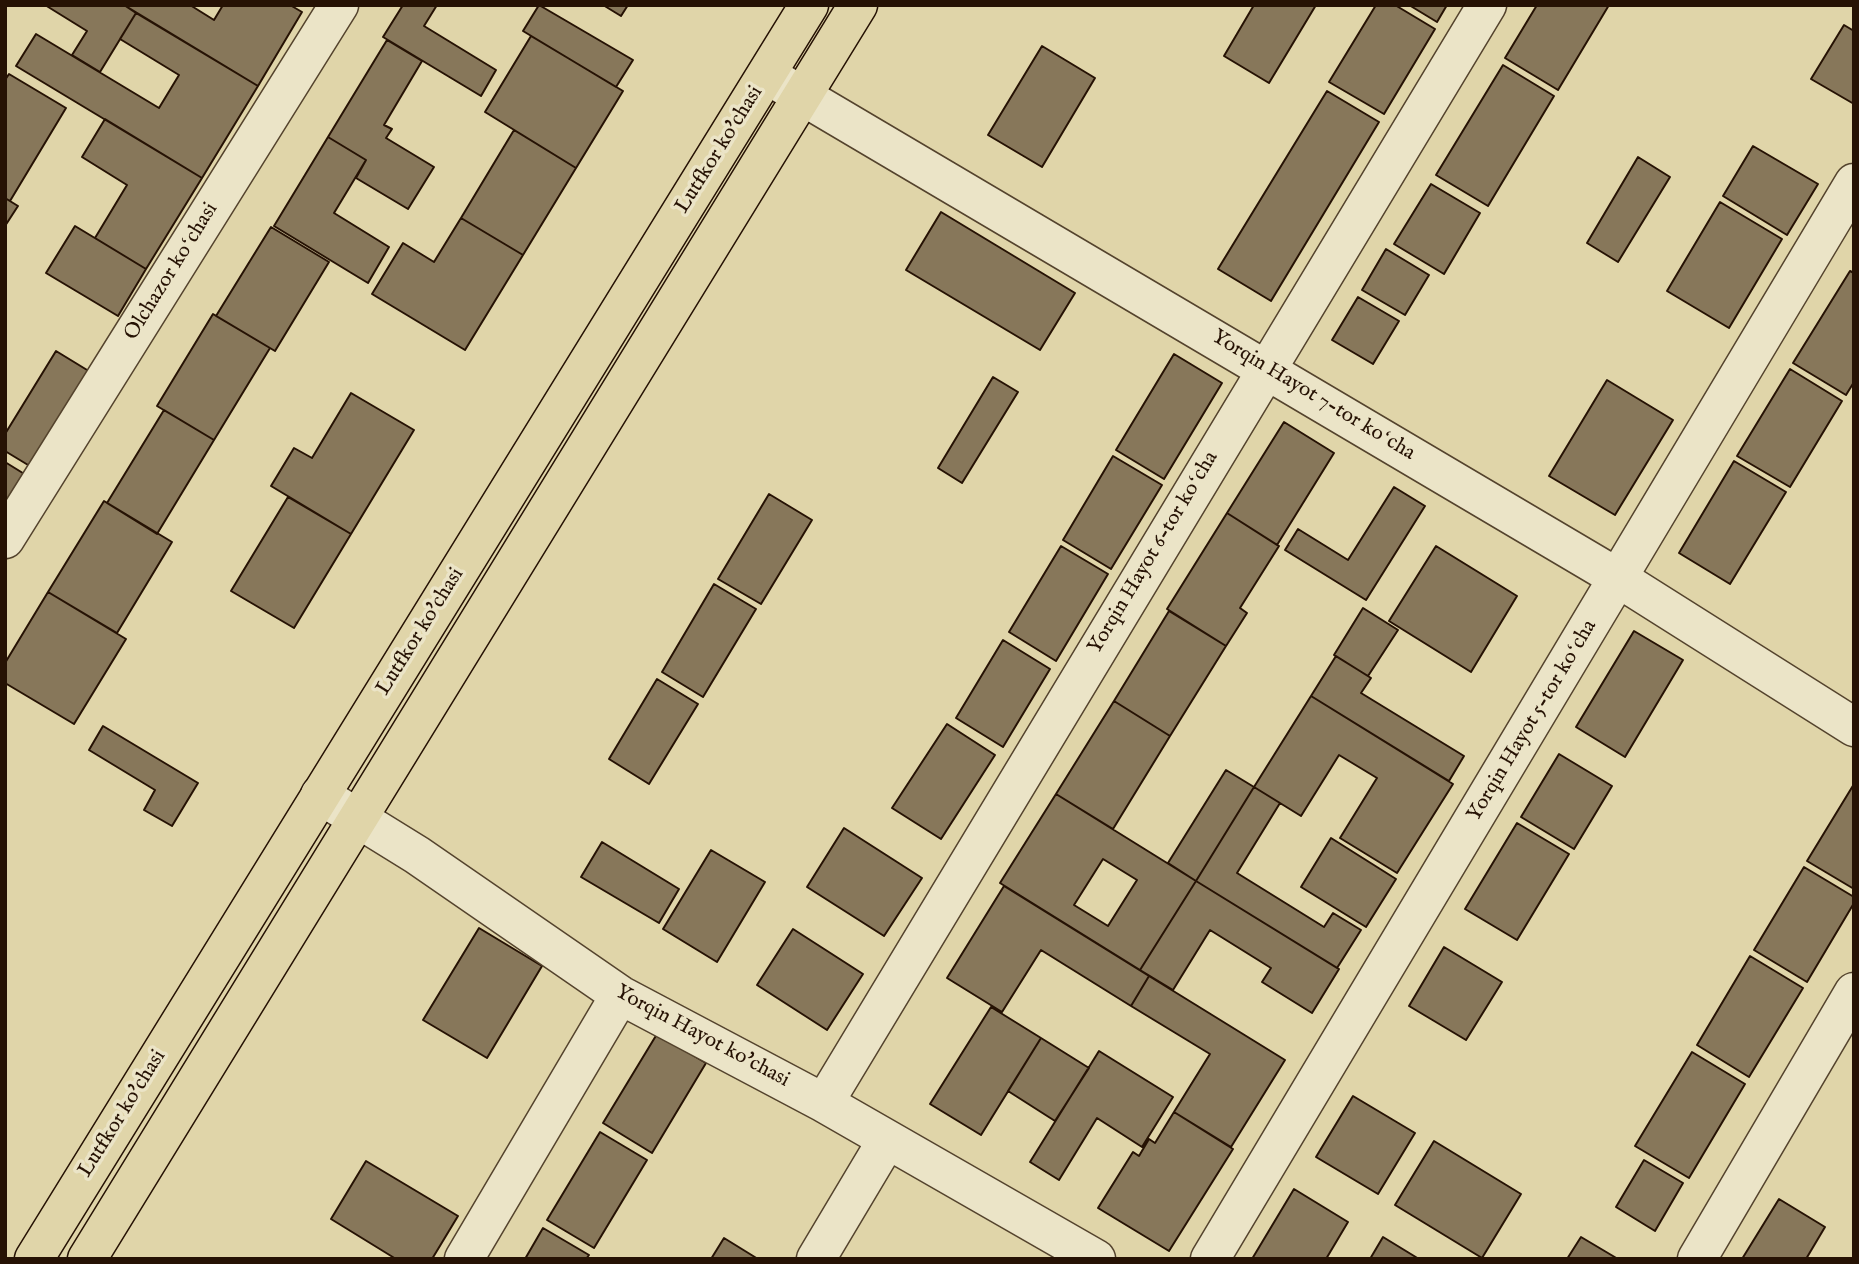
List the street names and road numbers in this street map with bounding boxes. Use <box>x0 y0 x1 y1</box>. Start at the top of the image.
street label: Lutfkor ko'chasi <box>671 82 769 218</box>
street label: Olchazor koʻchasi <box>120 199 224 345</box>
street label: Yorqin Hayot 7-tor koʻcha <box>1207 325 1419 467</box>
street label: Yorqin Hayot 6-tor koʻcha <box>1084 447 1224 659</box>
street label: Lutfkor ko'chasi <box>372 564 470 700</box>
street label: Yorqin Hayot 5-tor koʻcha <box>1463 616 1603 826</box>
street label: Yorqin Hayot ko'chasi <box>610 980 794 1094</box>
street label: Lutfkor ko'chasi <box>74 1046 172 1182</box>

